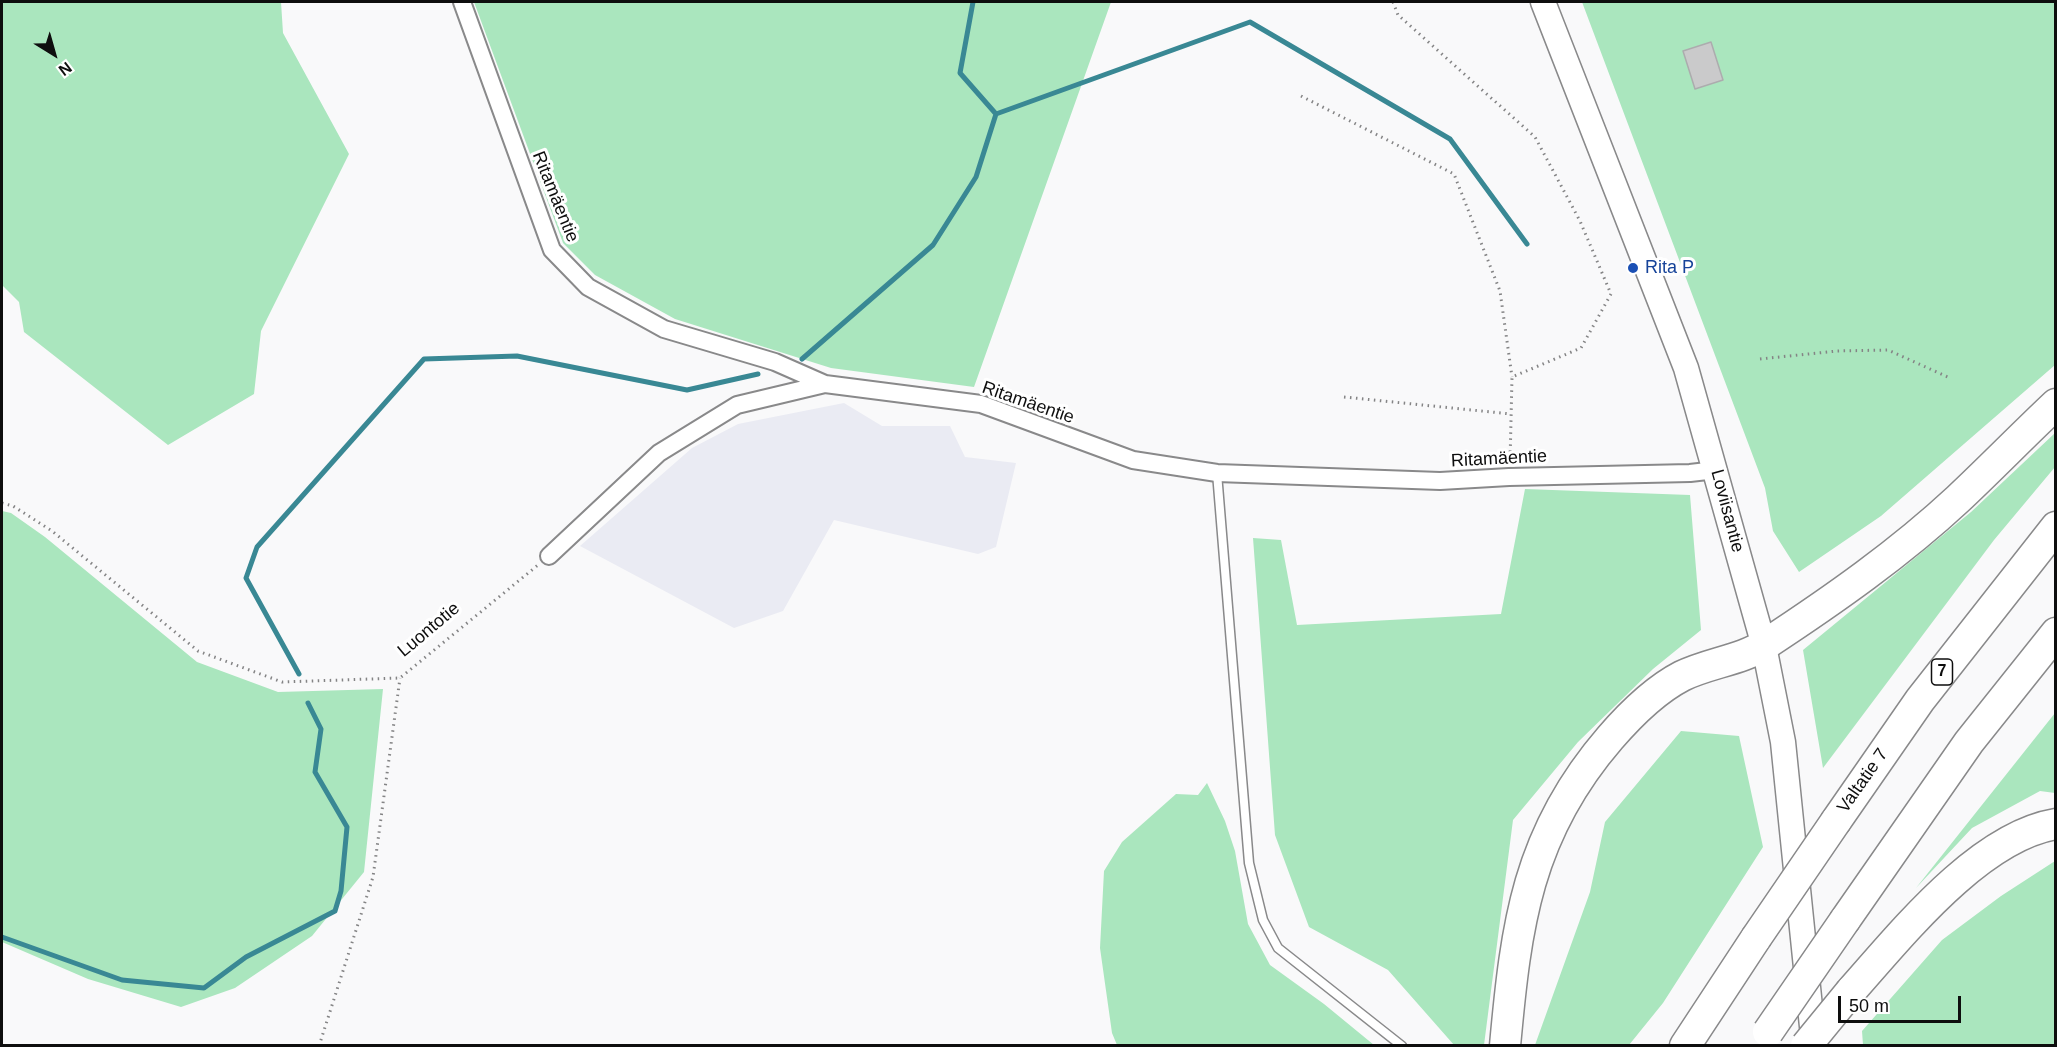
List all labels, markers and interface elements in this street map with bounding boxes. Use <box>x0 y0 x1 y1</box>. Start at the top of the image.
north arrow <box>24 24 84 84</box>
text: N <box>55 59 75 79</box>
street label: Ritamäentie <box>527 148 583 246</box>
place label: Rita P <box>1645 257 1694 279</box>
marker: Rita P <box>1626 261 1640 275</box>
street label: Ritamäentie <box>979 377 1077 429</box>
street label: Ritamäentie <box>1450 446 1548 472</box>
street label: Loviisantie <box>1706 467 1748 555</box>
street label: Luontotie <box>394 598 464 662</box>
road number: 7 <box>1932 659 1952 685</box>
street label: Valtatie 7 <box>1833 745 1893 817</box>
scale bar <box>1841 984 1964 1022</box>
text: 50 m <box>1849 996 1889 1016</box>

